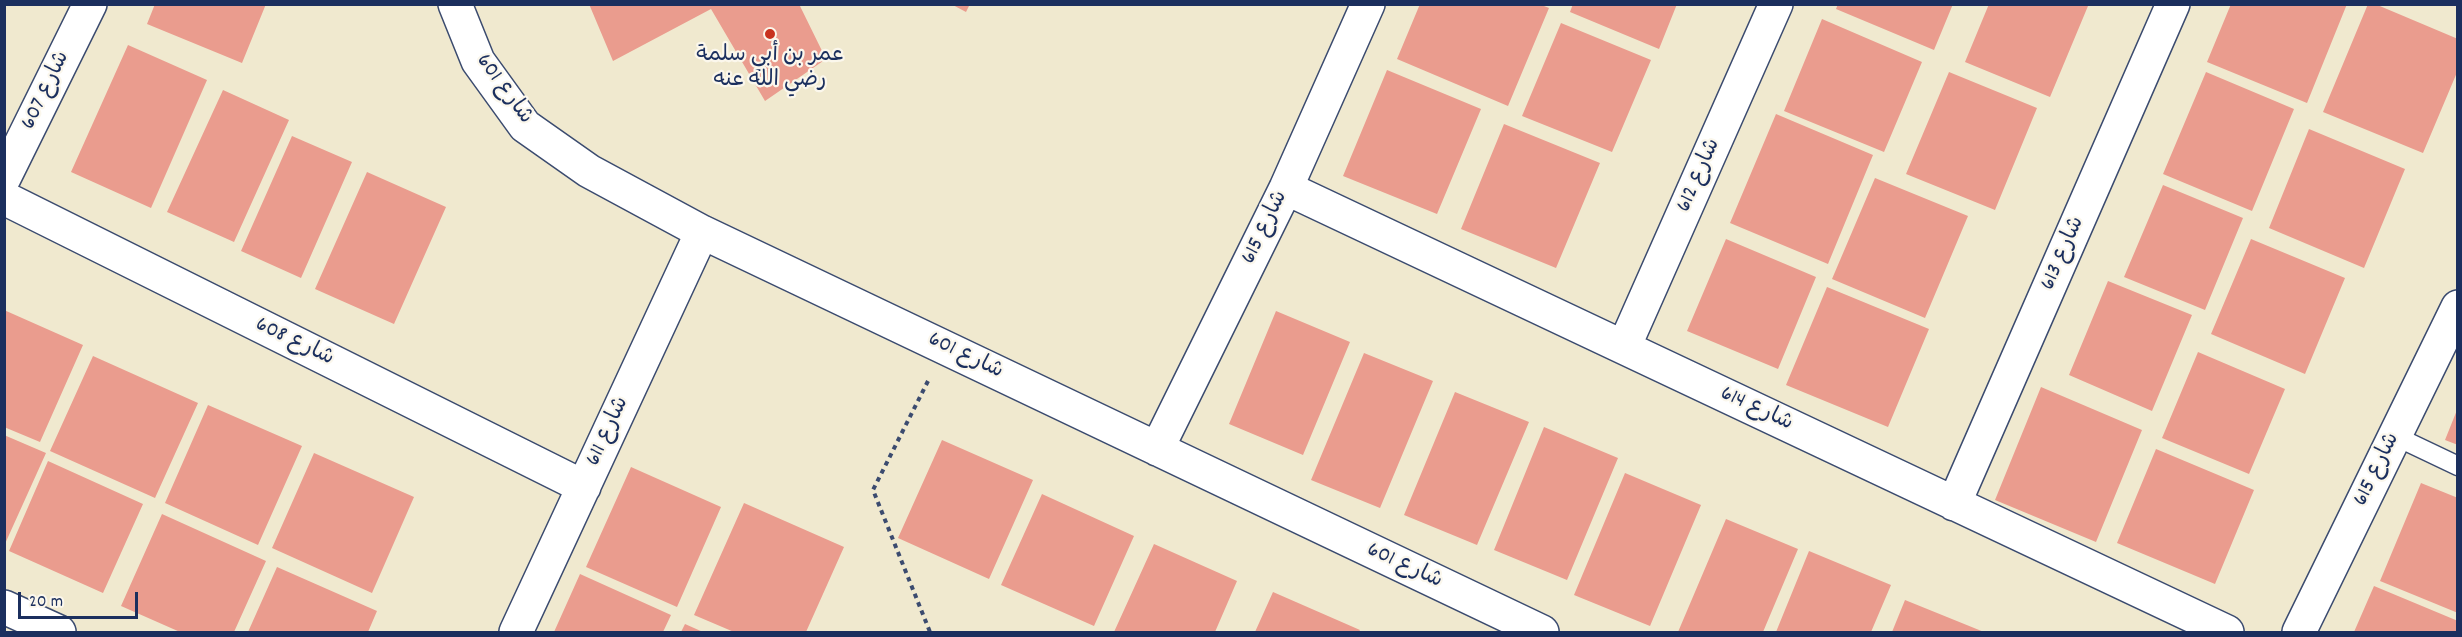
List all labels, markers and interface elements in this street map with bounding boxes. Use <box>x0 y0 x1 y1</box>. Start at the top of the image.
marker: عمر بن أبي سلمة رضي الله عنه <box>763 27 777 41</box>
place label: عمر بن أبي سلمة رضي الله عنه <box>696 44 844 96</box>
street label: شارع 607 <box>17 48 77 134</box>
street label: شارع 601 <box>469 50 537 130</box>
street label: شارع 612 <box>1672 135 1728 217</box>
street label: شارع 615 <box>1237 187 1295 269</box>
street label: شارع 613 <box>2036 213 2092 295</box>
street label: شارع 608 <box>250 313 338 373</box>
street label: شارع 601 <box>923 328 1007 386</box>
street label: شارع 614 <box>1715 382 1797 438</box>
street label: شارع 611 <box>582 393 636 471</box>
street label: شارع 615 <box>2349 429 2407 511</box>
street label: شارع 601 <box>1362 538 1446 596</box>
scale bar <box>21 580 141 618</box>
text: 20 m <box>29 590 63 615</box>

